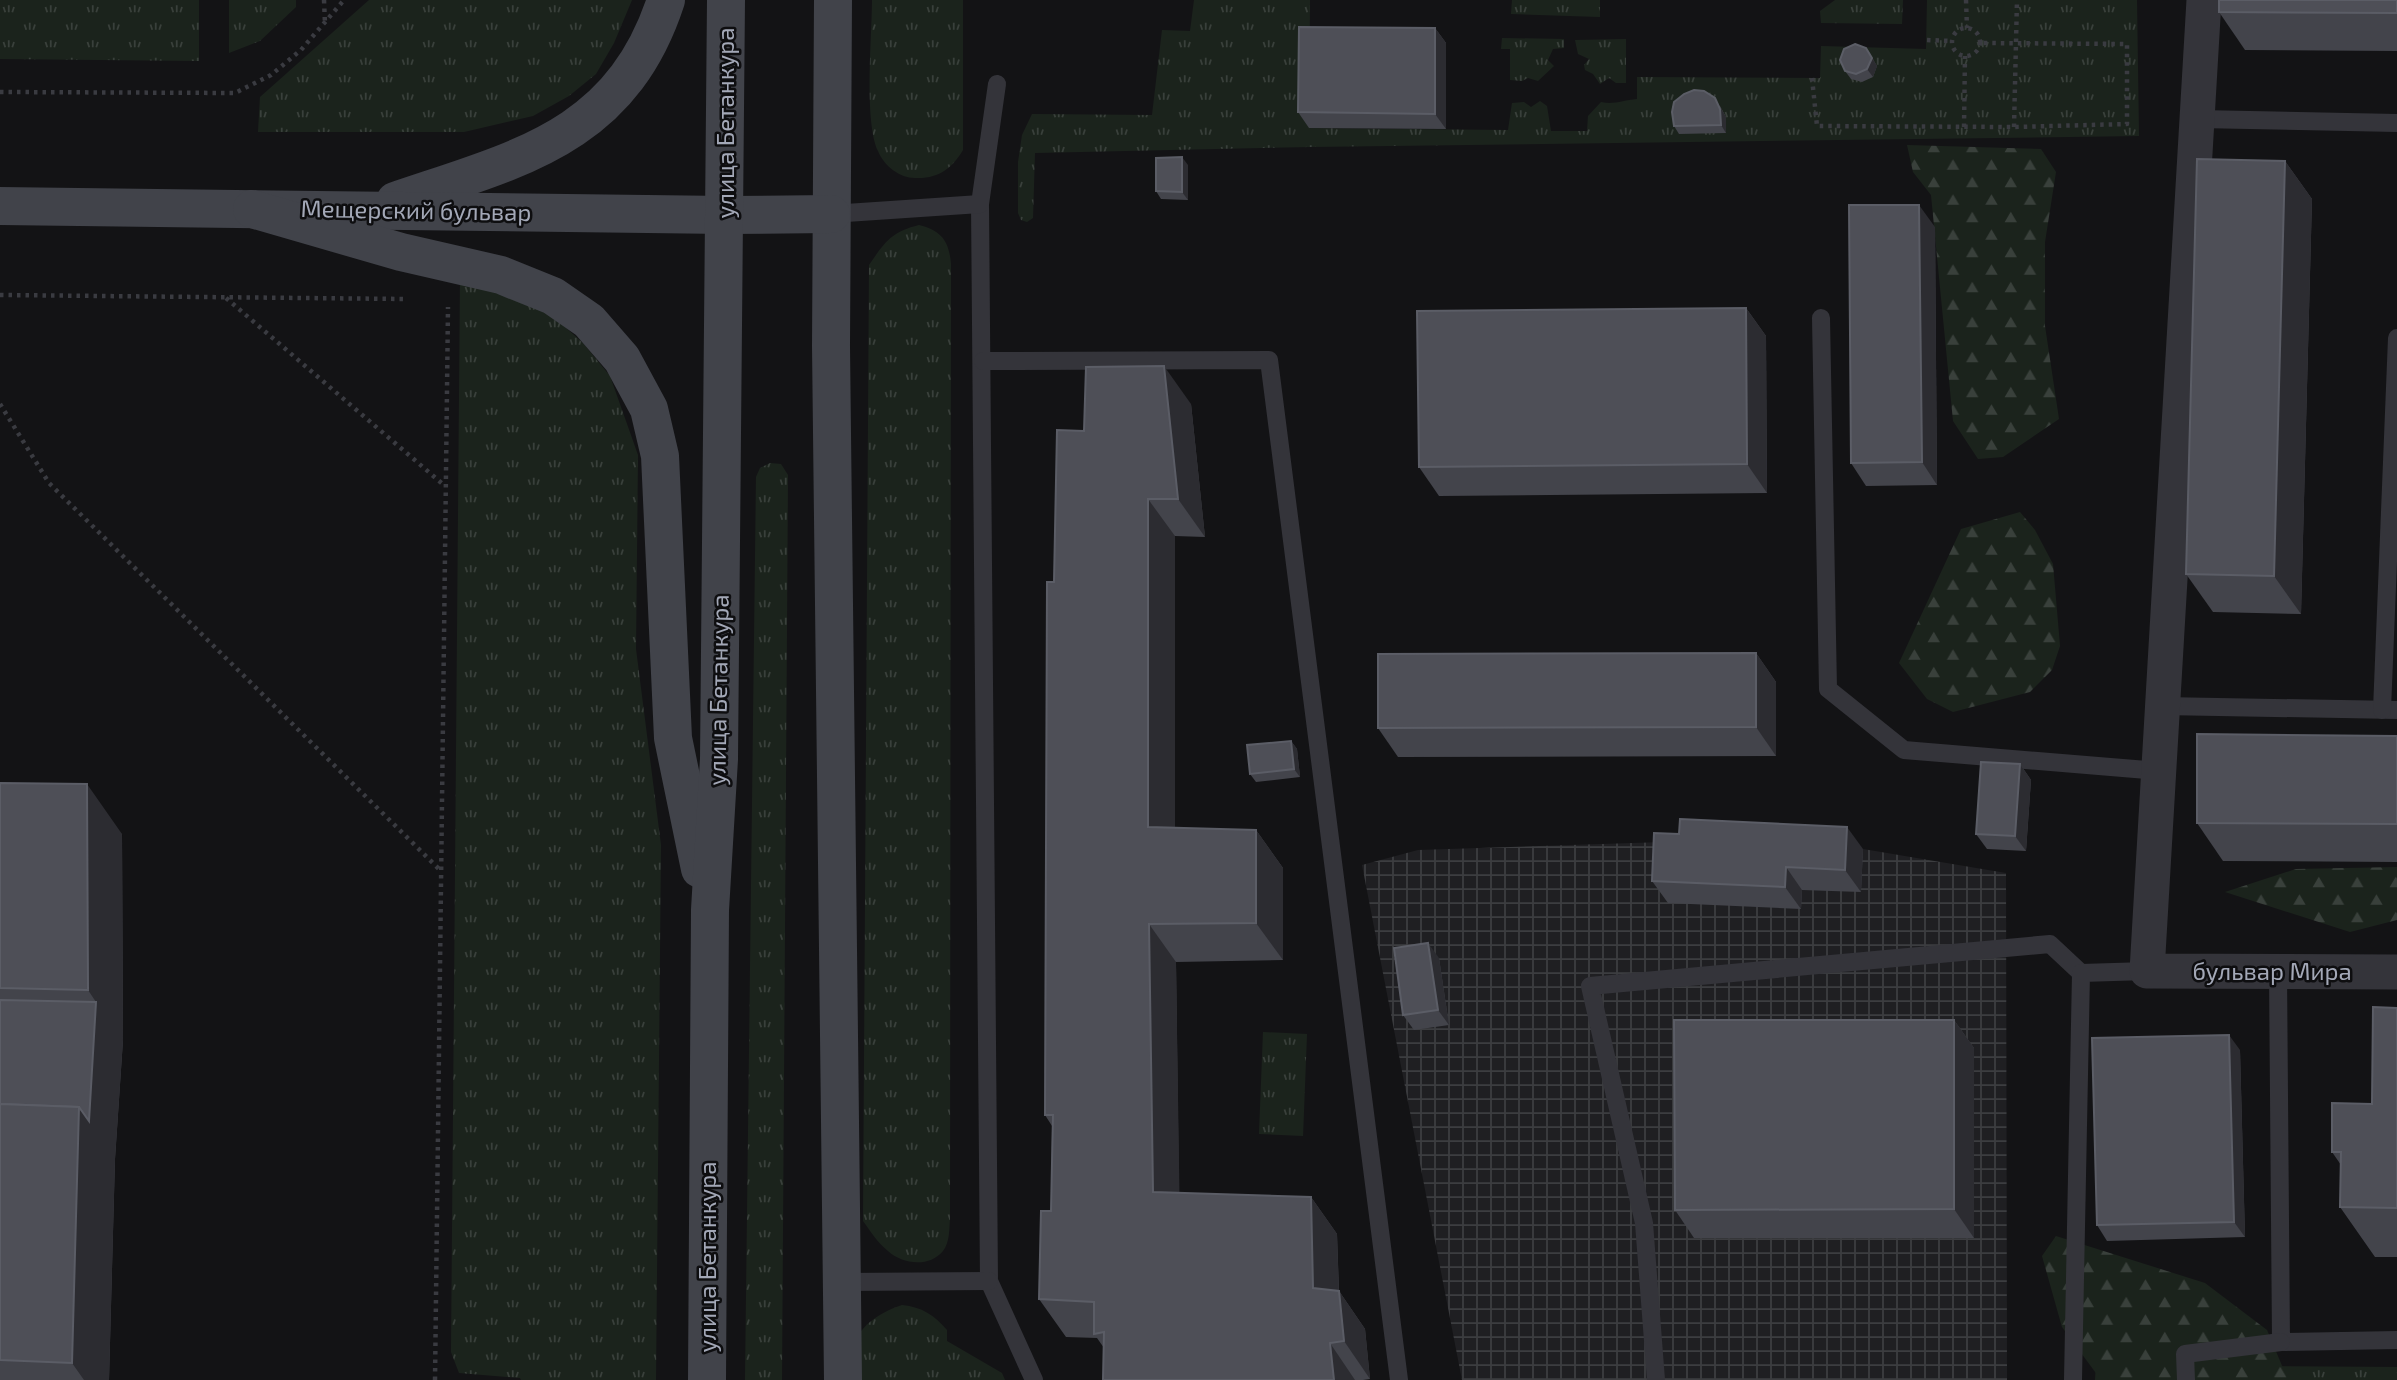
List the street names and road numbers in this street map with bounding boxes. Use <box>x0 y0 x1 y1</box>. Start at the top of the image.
street label: улица Бетанкура <box>710 27 740 219</box>
street label: Мещерский бульвар <box>300 193 532 227</box>
street label: улица Бетанкура <box>701 594 735 786</box>
street label: бульвар Мира <box>2192 956 2352 986</box>
street label: улица Бетанкура <box>692 1161 722 1353</box>

